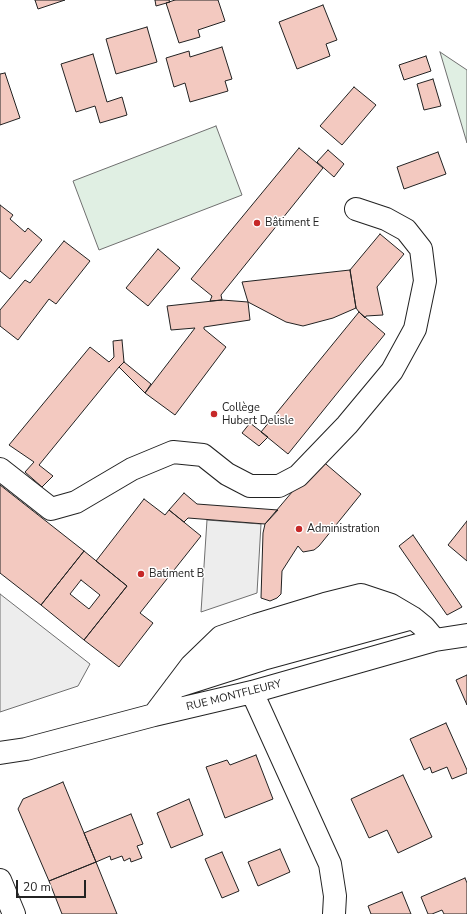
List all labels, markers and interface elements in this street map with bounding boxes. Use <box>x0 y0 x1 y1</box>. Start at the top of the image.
place label: Bâtiment E <box>265 216 319 230</box>
marker: Bâtiment E <box>252 218 262 228</box>
place label: Collège Hubert Delisle <box>222 401 294 427</box>
marker: Collège Hubert Delisle <box>209 409 219 419</box>
place label: Administration <box>307 522 380 536</box>
marker: Administration <box>294 524 304 534</box>
place label: Batiment B <box>149 567 204 581</box>
marker: Batiment B <box>136 569 146 579</box>
street label: RUE MONTFLEURY <box>185 678 283 714</box>
scale bar <box>18 872 88 898</box>
text: 20 m <box>23 879 51 895</box>

